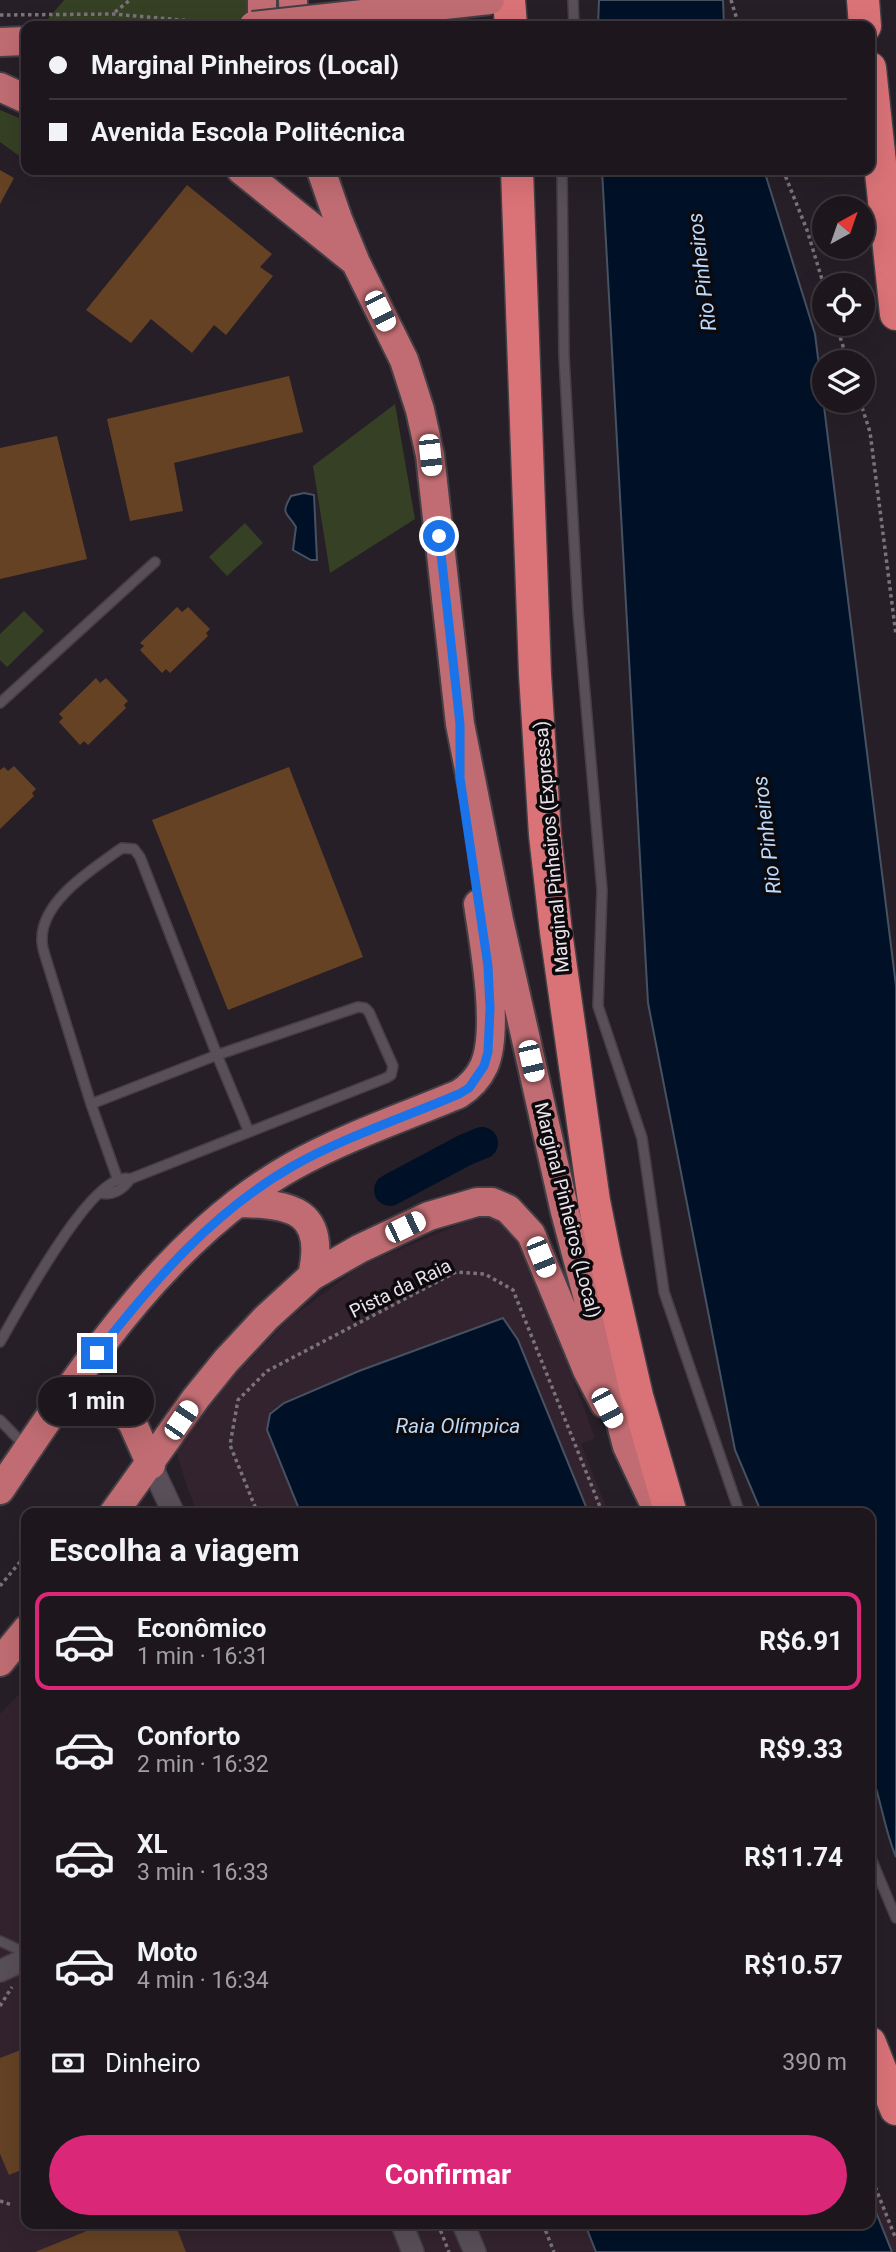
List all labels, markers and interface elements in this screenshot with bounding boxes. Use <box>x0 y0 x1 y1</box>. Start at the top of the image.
text: Marginal Pinheiros (Local) <box>91 50 399 80</box>
text: Avenida Escola Politécnica <box>91 117 405 147</box>
north arrow <box>812 196 875 259</box>
map controls <box>812 196 875 413</box>
water label: Rio Pinheiros <box>683 211 721 333</box>
button: locate <box>812 273 875 336</box>
car <box>362 288 399 334</box>
button: layers <box>812 350 875 413</box>
car <box>418 433 443 477</box>
route start <box>423 520 455 552</box>
street label: Marginal Pinheiros (Expressa) <box>529 720 574 974</box>
water label: Rio Pinheiros <box>748 774 786 896</box>
car <box>517 1038 546 1084</box>
street label: Marginal Pinheiros (Local) <box>530 1100 605 1320</box>
car <box>382 1208 429 1246</box>
car <box>524 1234 559 1280</box>
street label: Pista da Raia <box>346 1254 455 1323</box>
route end <box>81 1337 113 1369</box>
callout: 1 min <box>39 1378 155 1426</box>
car <box>588 1385 627 1431</box>
text: 1 min <box>67 1388 125 1415</box>
car <box>161 1397 202 1443</box>
water label: Raia Olímpica <box>396 1414 520 1438</box>
text: Escolha a viagem <box>49 1531 300 1569</box>
icon: car <box>53 1610 116 1673</box>
text: Econômico <box>137 1613 266 1643</box>
text: R$6.91 <box>759 1626 843 1656</box>
text: 1 min · 16:31 <box>137 1643 269 1670</box>
icon: car <box>53 1718 116 1781</box>
text: Conforto <box>137 1721 241 1751</box>
text: R$9.33 <box>759 1734 843 1764</box>
text: 2 min · 16:32 <box>137 1751 269 1778</box>
icon: car <box>53 1826 116 1889</box>
text: XL <box>137 1829 168 1859</box>
text: R$11.74 <box>744 1842 843 1872</box>
text: 3 min · 16:33 <box>137 1859 269 1886</box>
icon: car <box>53 1934 116 1997</box>
text: Moto <box>137 1937 198 1967</box>
text: R$10.57 <box>744 1950 843 1980</box>
text: 4 min · 16:34 <box>137 1967 269 1994</box>
icon: cash <box>49 2044 87 2082</box>
text: Dinheiro <box>105 2048 201 2078</box>
text: 390 m <box>782 2049 847 2076</box>
button: Confirmar <box>49 2135 847 2215</box>

